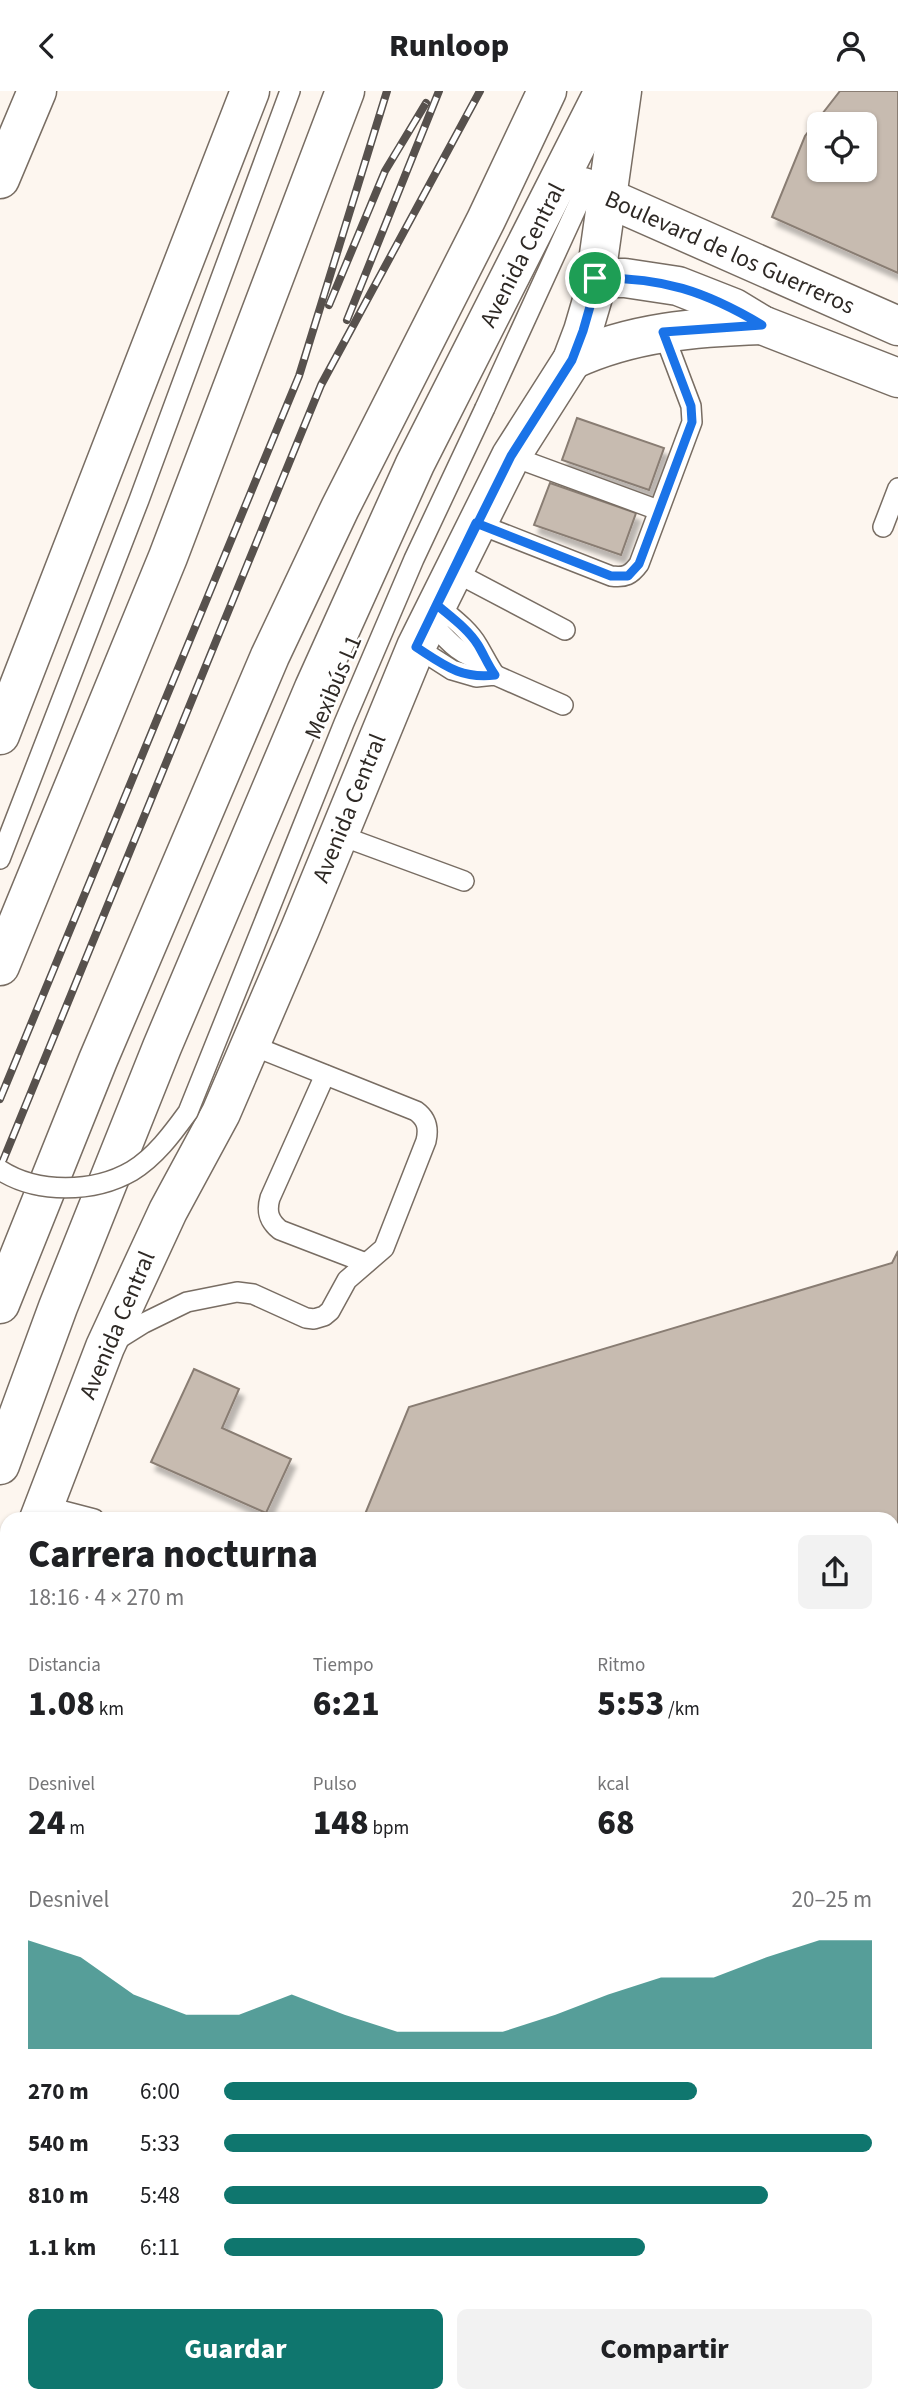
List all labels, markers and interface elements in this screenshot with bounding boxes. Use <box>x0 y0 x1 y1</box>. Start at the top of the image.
text: Runloop <box>389 23 509 69</box>
icon: back <box>28 27 66 65</box>
icon: person <box>832 27 870 65</box>
map controls <box>807 112 877 182</box>
button: locate <box>807 112 877 182</box>
street label: Avenida Central <box>471 177 574 334</box>
street label: Boulevard de los Guerreros <box>599 181 860 323</box>
pin <box>565 248 625 308</box>
icon: arrive <box>576 259 614 297</box>
street label: Mexibús L1 <box>296 629 371 745</box>
street label: Avenida Central <box>304 728 395 888</box>
street label: Avenida Central <box>70 1246 164 1405</box>
text: Carrera nocturna <box>28 1528 318 1582</box>
button: share <box>798 1535 872 1609</box>
text: 18:16 · 4 × 270 m <box>28 1581 184 1614</box>
text: Distancia <box>28 1652 101 1679</box>
text: Tiempo <box>313 1652 374 1679</box>
text: Ritmo <box>597 1652 645 1679</box>
text: 1.08 <box>28 1679 95 1729</box>
text: 6:21 <box>313 1679 380 1729</box>
text: 5:53 <box>597 1679 664 1729</box>
text: km <box>95 1696 124 1723</box>
text: /km <box>664 1696 700 1723</box>
text: Desnivel <box>28 1771 95 1798</box>
text: Pulso <box>313 1771 357 1798</box>
text: kcal <box>597 1771 629 1798</box>
text: 24 <box>28 1798 65 1848</box>
text: 148 <box>313 1798 369 1848</box>
text: 68 <box>597 1798 635 1848</box>
text: m <box>65 1815 85 1842</box>
text: bpm <box>369 1815 409 1842</box>
text: Desnivel <box>28 1883 109 1916</box>
text: 20–25 m <box>792 1883 872 1916</box>
text: 270 m <box>28 2075 89 2108</box>
text: 6:00 <box>140 2075 180 2108</box>
text: 540 m <box>28 2127 89 2160</box>
text: 5:33 <box>140 2127 180 2160</box>
text: 810 m <box>28 2179 89 2212</box>
text: 5:48 <box>140 2179 180 2212</box>
text: 1.1 km <box>28 2231 96 2264</box>
text: 6:11 <box>140 2231 180 2264</box>
button: Guardar <box>28 2309 443 2389</box>
button: Compartir <box>457 2309 872 2389</box>

